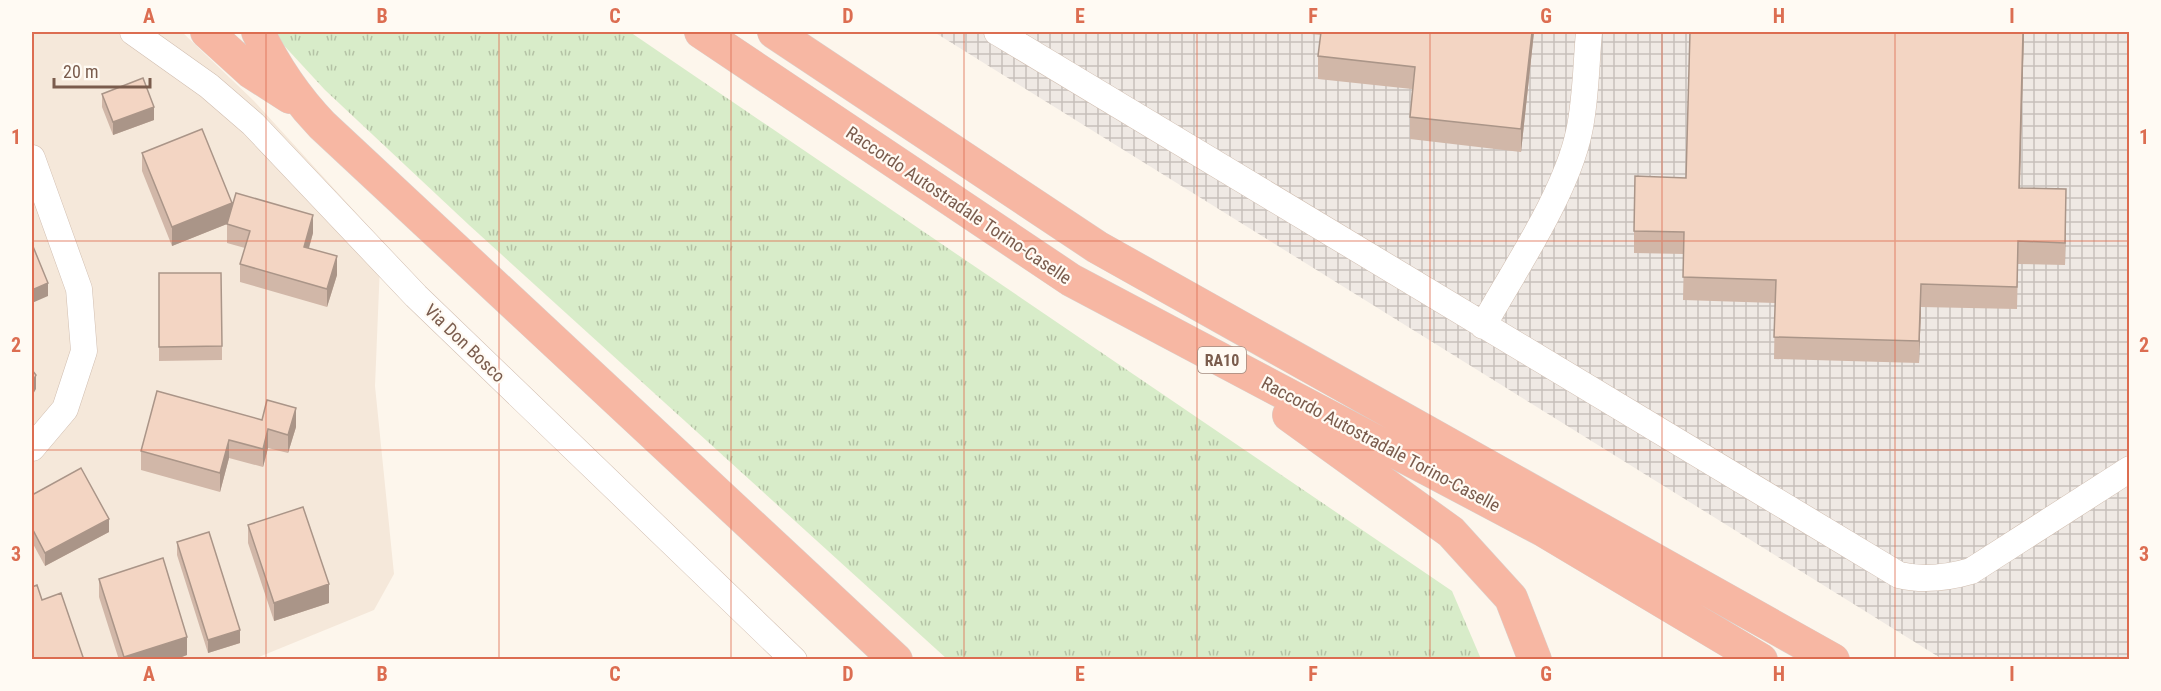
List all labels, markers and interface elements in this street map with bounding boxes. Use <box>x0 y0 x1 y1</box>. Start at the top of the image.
text: A <box>143 4 155 28</box>
text: B <box>376 4 388 28</box>
text: C <box>609 4 621 28</box>
text: D <box>842 4 854 28</box>
text: E <box>1075 4 1085 28</box>
text: F <box>1308 4 1318 28</box>
text: G <box>1540 4 1552 28</box>
text: H <box>1773 4 1785 28</box>
text: I <box>2009 4 2015 28</box>
scale bar <box>54 51 150 89</box>
text: 20 m <box>63 61 98 82</box>
street label: Raccordo Autostradale Torino-Caselle <box>842 122 1076 288</box>
text: 1 <box>11 125 21 149</box>
text: 1 <box>2139 125 2149 149</box>
street label: Via Don Bosco <box>420 299 510 387</box>
text: 2 <box>11 333 21 357</box>
text: 2 <box>2139 333 2149 357</box>
road number: RA10 <box>1198 347 1246 373</box>
street label: Raccordo Autostradale Torino-Caselle <box>1258 372 1504 516</box>
text: 3 <box>11 542 21 566</box>
text: 3 <box>2139 542 2149 566</box>
text: A <box>143 662 155 686</box>
text: B <box>376 662 388 686</box>
text: C <box>609 662 621 686</box>
text: D <box>842 662 854 686</box>
text: E <box>1075 662 1085 686</box>
text: F <box>1308 662 1318 686</box>
text: G <box>1540 662 1552 686</box>
text: H <box>1773 662 1785 686</box>
text: I <box>2009 662 2015 686</box>

